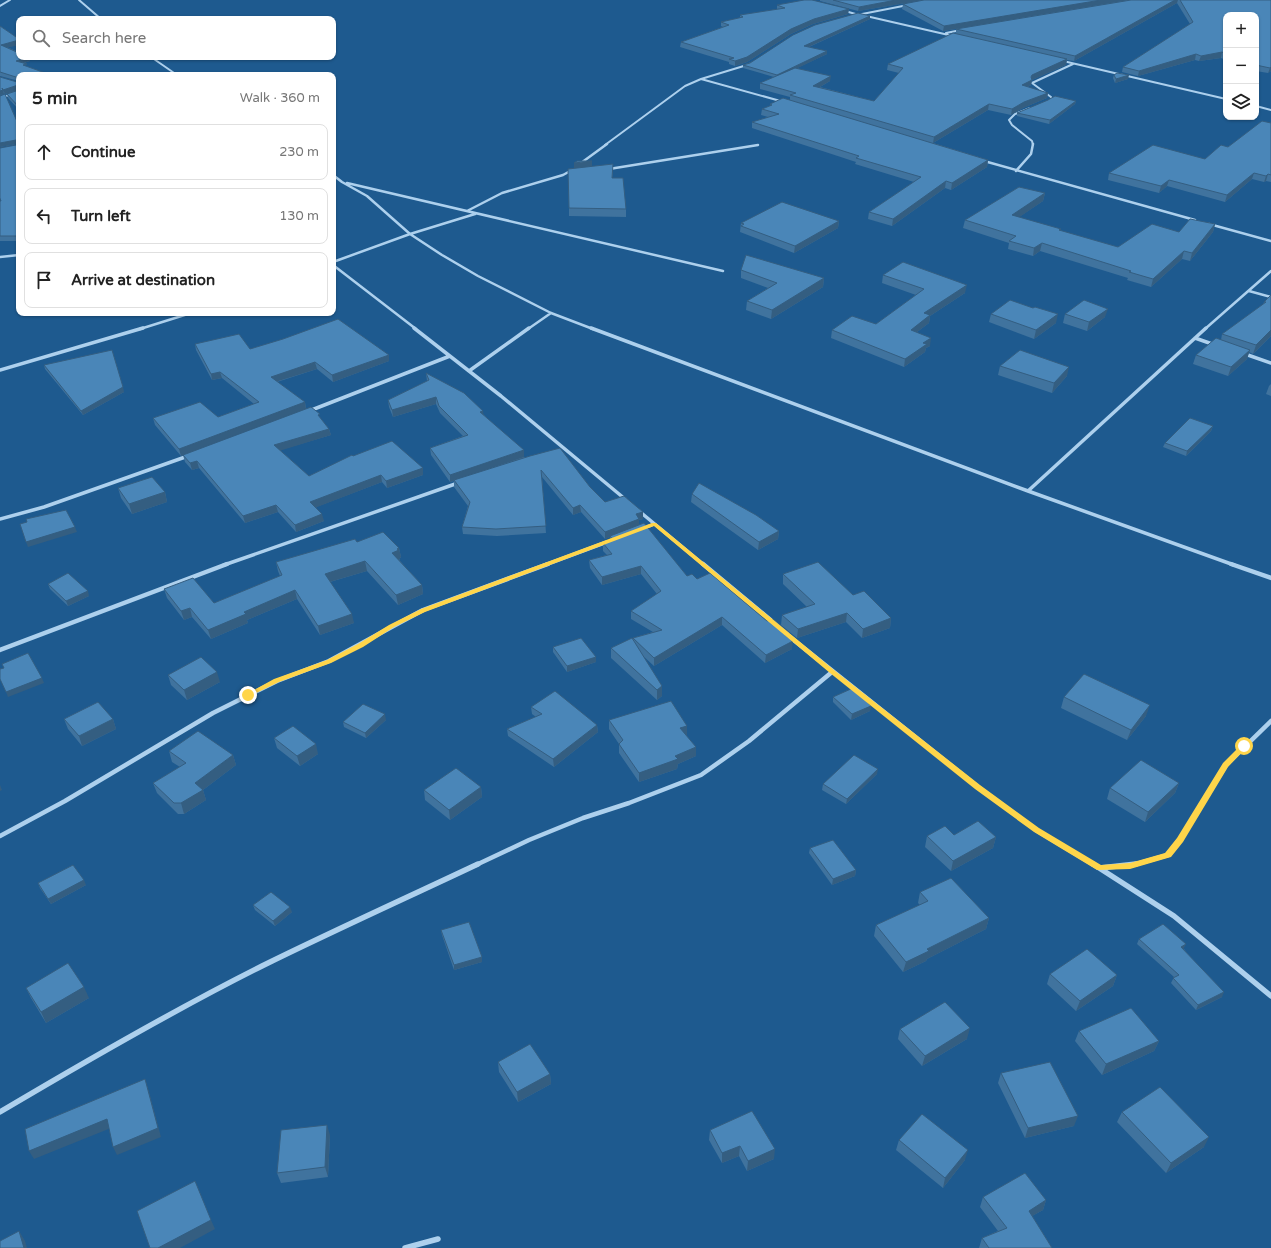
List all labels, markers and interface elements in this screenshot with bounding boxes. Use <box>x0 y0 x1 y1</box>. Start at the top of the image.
map controls <box>1223 12 1259 120</box>
button: + <box>1223 12 1259 48</box>
search box <box>16 16 336 60</box>
icon: search <box>30 27 52 49</box>
text: Search here <box>62 29 146 47</box>
button: − <box>1223 48 1259 84</box>
button: layers <box>1223 84 1259 120</box>
text: 5 min <box>32 88 77 109</box>
text: Walk · 360 m <box>240 90 320 106</box>
icon: ahead <box>33 141 55 163</box>
text: Continue <box>71 143 135 161</box>
text: 230 m <box>279 144 319 160</box>
icon: left <box>33 205 55 227</box>
text: Turn left <box>71 207 131 225</box>
text: 130 m <box>279 208 319 224</box>
icon: arrive <box>33 269 55 291</box>
text: Arrive at destination <box>71 271 215 289</box>
route end <box>239 686 257 704</box>
route start <box>1235 737 1253 755</box>

